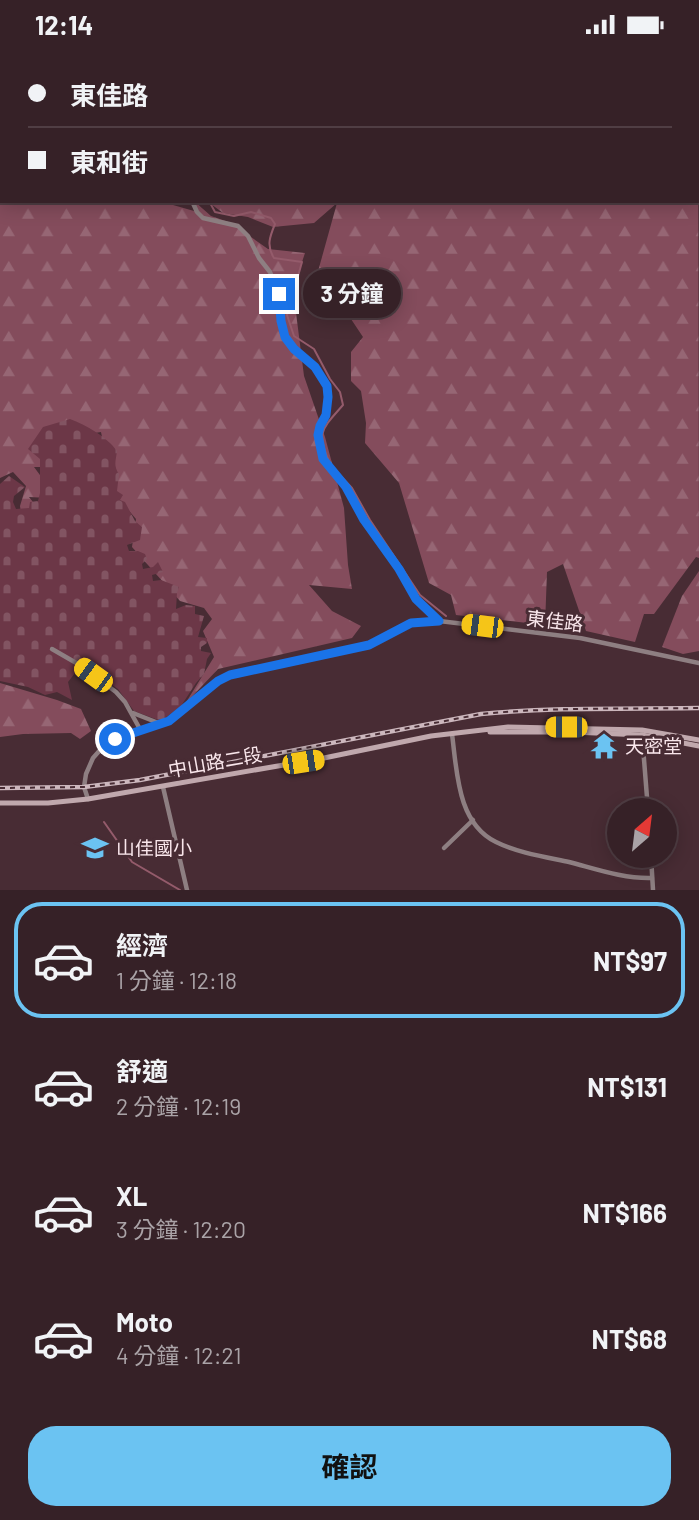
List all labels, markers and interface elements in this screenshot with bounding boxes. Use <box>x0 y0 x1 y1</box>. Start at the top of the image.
text: 12:14 <box>35 9 93 40</box>
text: 東佳路 <box>70 79 148 110</box>
text: 東和街 <box>70 146 148 177</box>
callout: 3 分鐘 <box>304 269 402 319</box>
route end <box>263 278 295 310</box>
text: 3 分鐘 <box>320 279 384 307</box>
street label: 東佳路 <box>525 606 585 635</box>
car <box>460 613 505 639</box>
car <box>70 654 117 696</box>
car <box>546 717 588 738</box>
route start <box>99 723 131 755</box>
temple icon: 天密堂 <box>589 731 619 761</box>
place label: 天密堂 <box>625 734 682 757</box>
street label: 中山路二段 <box>166 742 264 781</box>
car <box>281 748 326 776</box>
north arrow <box>607 798 677 868</box>
map controls <box>607 798 677 868</box>
school or university icon: 山佳國小 <box>80 833 110 863</box>
place label: 山佳國小 <box>116 836 192 859</box>
icon: car <box>32 929 95 992</box>
text: 經濟 <box>116 929 168 960</box>
text: NT$97 <box>593 945 667 976</box>
text: 1 分鐘 · 12:18 <box>116 966 237 994</box>
icon: car <box>32 1055 95 1118</box>
text: 舒適 <box>116 1055 168 1086</box>
text: NT$131 <box>587 1071 667 1102</box>
text: 2 分鐘 · 12:19 <box>116 1092 241 1120</box>
text: XL <box>116 1180 147 1211</box>
icon: car <box>32 1181 95 1244</box>
text: NT$166 <box>582 1197 667 1228</box>
text: 3 分鐘 · 12:20 <box>116 1215 246 1243</box>
text: Moto <box>116 1306 173 1337</box>
icon: car <box>32 1307 95 1370</box>
text: NT$68 <box>592 1323 667 1354</box>
text: 4 分鐘 · 12:21 <box>116 1341 242 1369</box>
button: 確認 <box>28 1426 671 1506</box>

